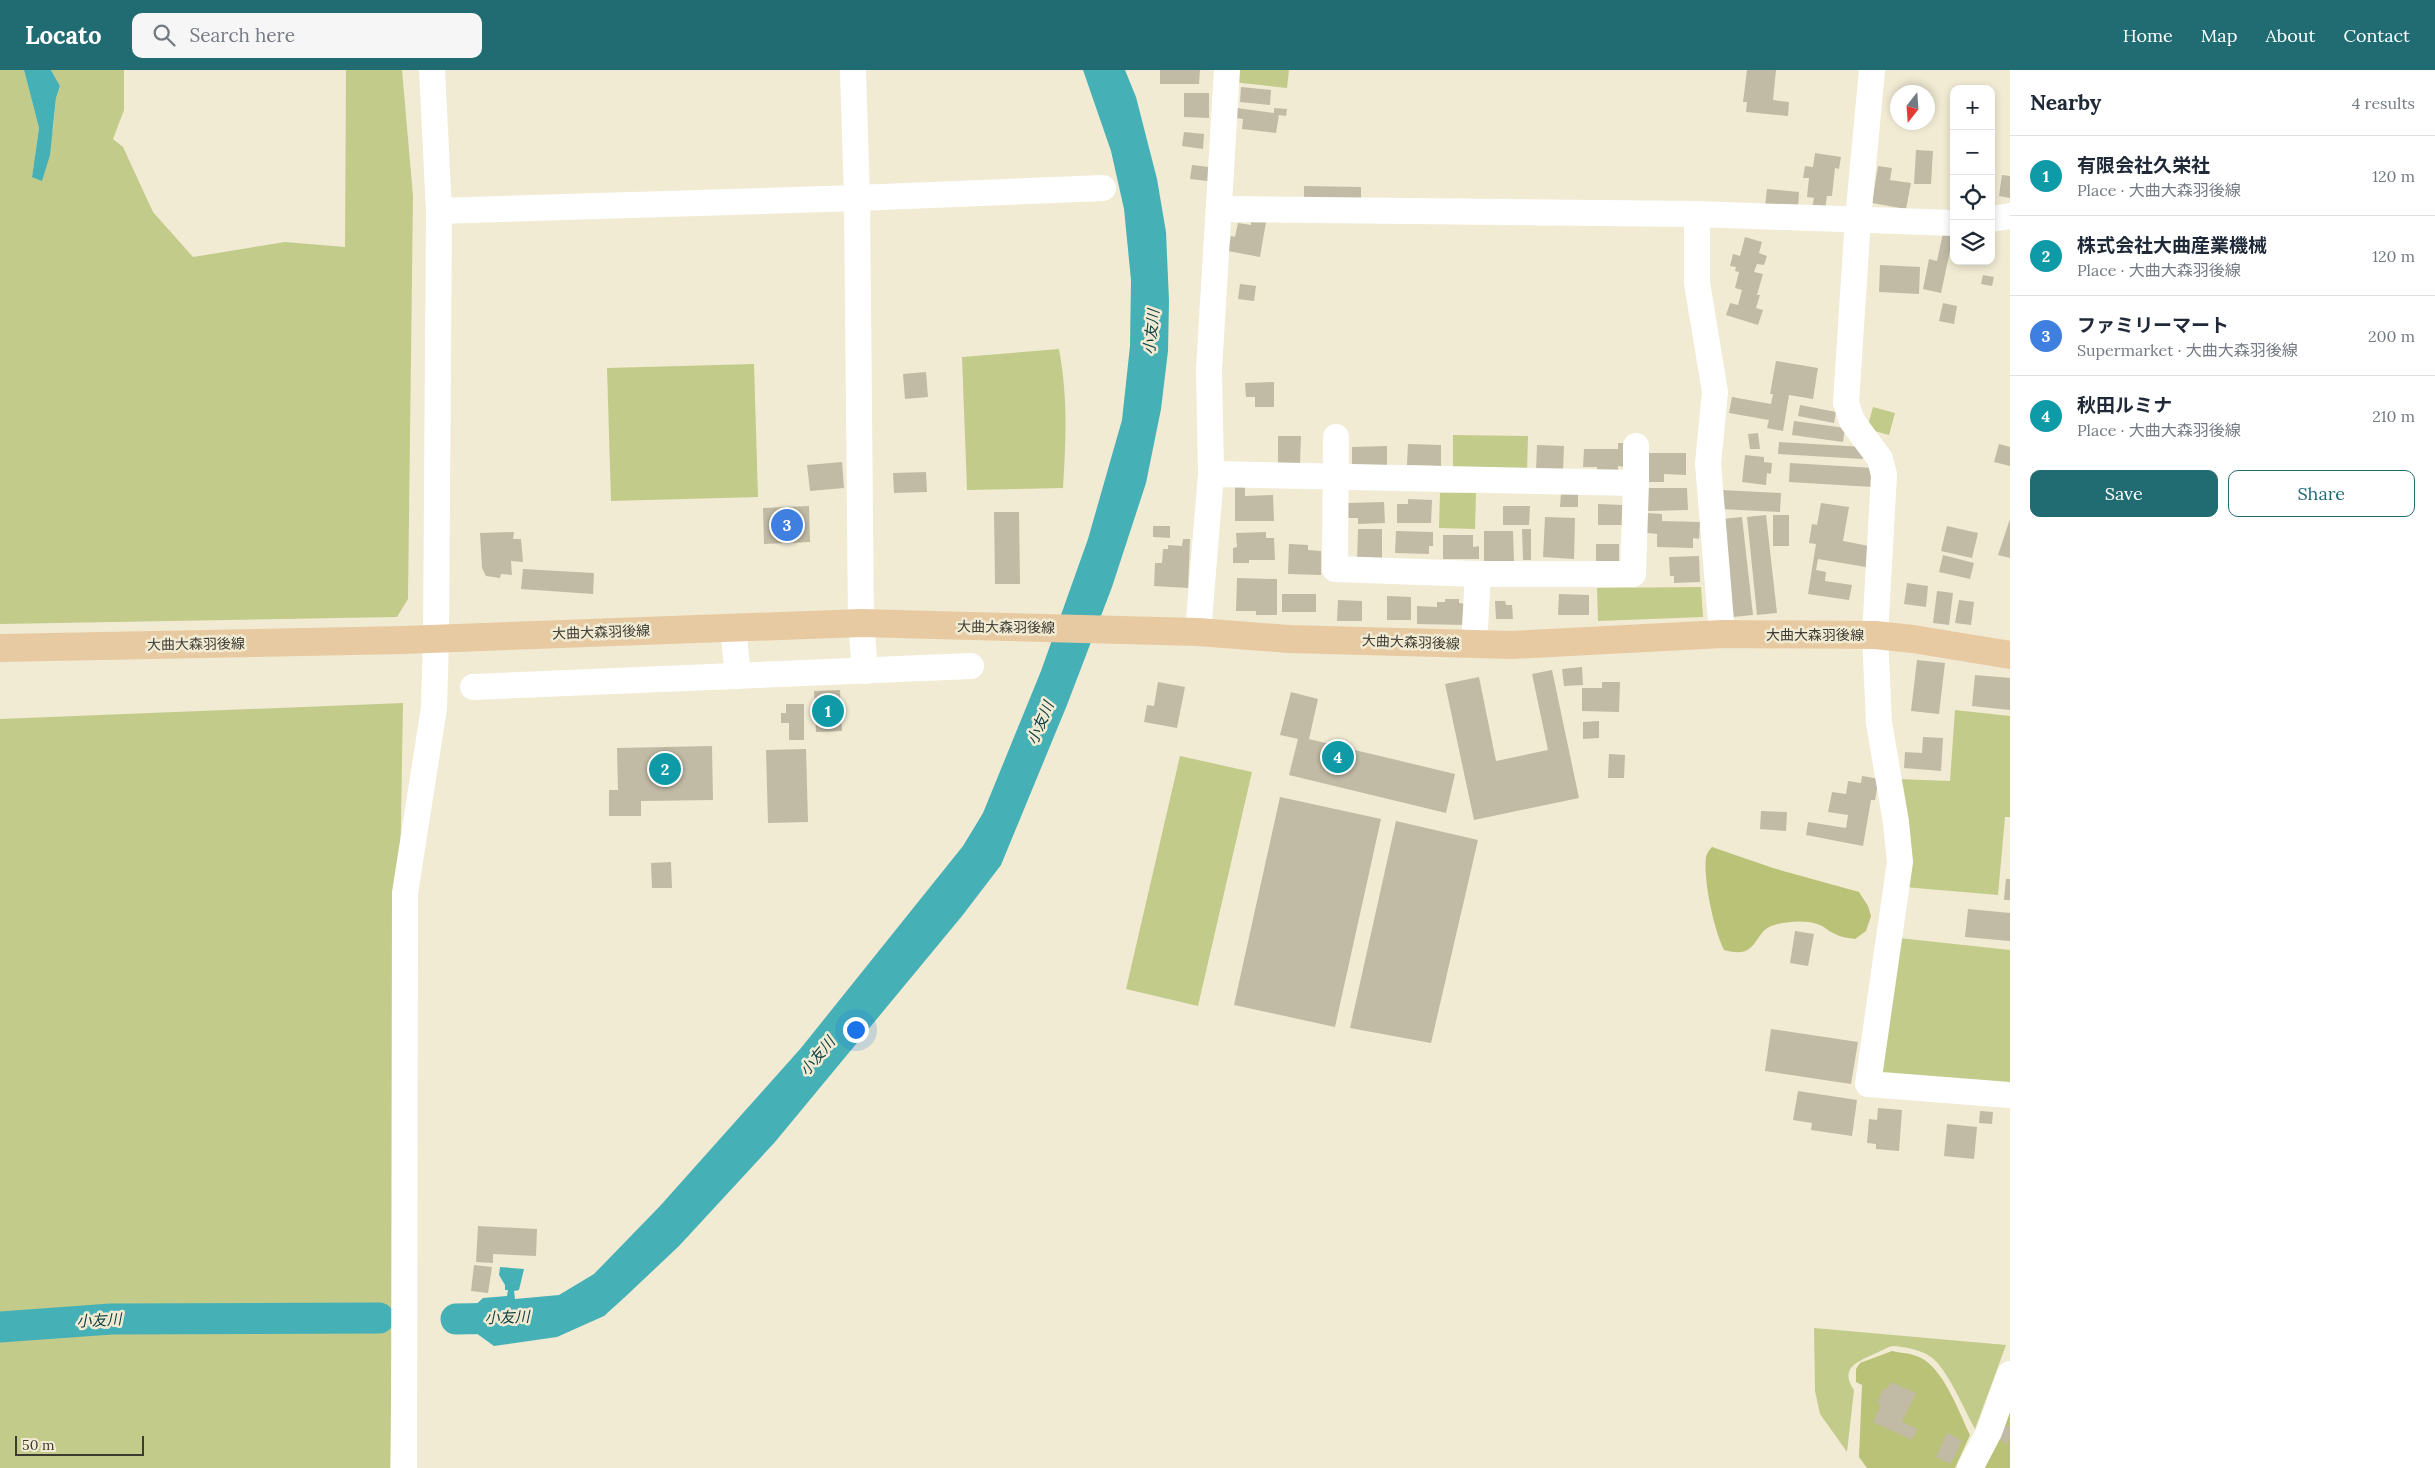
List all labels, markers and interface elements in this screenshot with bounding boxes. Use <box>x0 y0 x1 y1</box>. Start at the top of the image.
search box <box>132 13 482 58</box>
text: Locato <box>25 20 102 51</box>
icon: search <box>150 21 178 49</box>
text: Search here <box>190 23 295 47</box>
text: Home <box>2123 24 2173 47</box>
text: Map <box>2201 24 2237 47</box>
text: About <box>2265 24 2315 47</box>
text: Contact <box>2343 24 2410 47</box>
north arrow <box>1890 85 1935 130</box>
map controls <box>1950 85 1995 265</box>
button: + <box>1950 85 1995 130</box>
text: Nearby <box>2030 89 2101 116</box>
text: 4 results <box>2352 93 2415 113</box>
button: − <box>1950 130 1995 175</box>
text: 有限会社久栄社 <box>2077 153 2210 177</box>
text: 1 <box>2043 166 2049 186</box>
text: 120 m <box>2372 166 2415 186</box>
button: locate <box>1950 175 1995 220</box>
text: Place · 大曲大森羽後線 <box>2077 180 2241 200</box>
button: layers <box>1950 220 1995 265</box>
text: 株式会社大曲産業機械 <box>2077 233 2267 257</box>
text: 2 <box>2042 246 2050 266</box>
text: 120 m <box>2372 246 2415 266</box>
text: Place · 大曲大森羽後線 <box>2077 260 2241 280</box>
water label: 小友川 <box>1139 307 1163 355</box>
text: ファミリーマート <box>2077 313 2229 337</box>
text: 3 <box>2042 326 2050 346</box>
text: 200 m <box>2368 326 2415 346</box>
text: Supermarket · 大曲大森羽後線 <box>2077 340 2298 360</box>
text: 秋田ルミナ <box>2077 393 2172 417</box>
text: 4 <box>2042 406 2050 426</box>
text: 210 m <box>2372 406 2415 426</box>
text: Place · 大曲大森羽後線 <box>2077 420 2241 440</box>
button: Save <box>2030 470 2218 517</box>
button: Share <box>2228 470 2415 517</box>
pin: 3 <box>771 506 803 544</box>
street label: 大曲大森羽後線 <box>957 617 1055 637</box>
street label: 大曲大森羽後線 <box>552 621 650 643</box>
street label: 大曲大森羽後線 <box>1766 626 1864 644</box>
street label: 大曲大森羽後線 <box>1362 631 1460 653</box>
street label: 大曲大森羽後線 <box>147 634 245 654</box>
pin: 1 <box>812 692 844 730</box>
water label: 小友川 <box>1022 697 1058 747</box>
pin: 4 <box>1322 738 1354 776</box>
pin: 2 <box>649 750 681 788</box>
your location <box>843 1017 869 1043</box>
water label: 小友川 <box>795 1031 840 1079</box>
water label: 小友川 <box>484 1307 532 1327</box>
water label: 小友川 <box>76 1309 124 1331</box>
scale bar <box>15 1433 144 1456</box>
text: 50 m <box>22 1436 55 1454</box>

